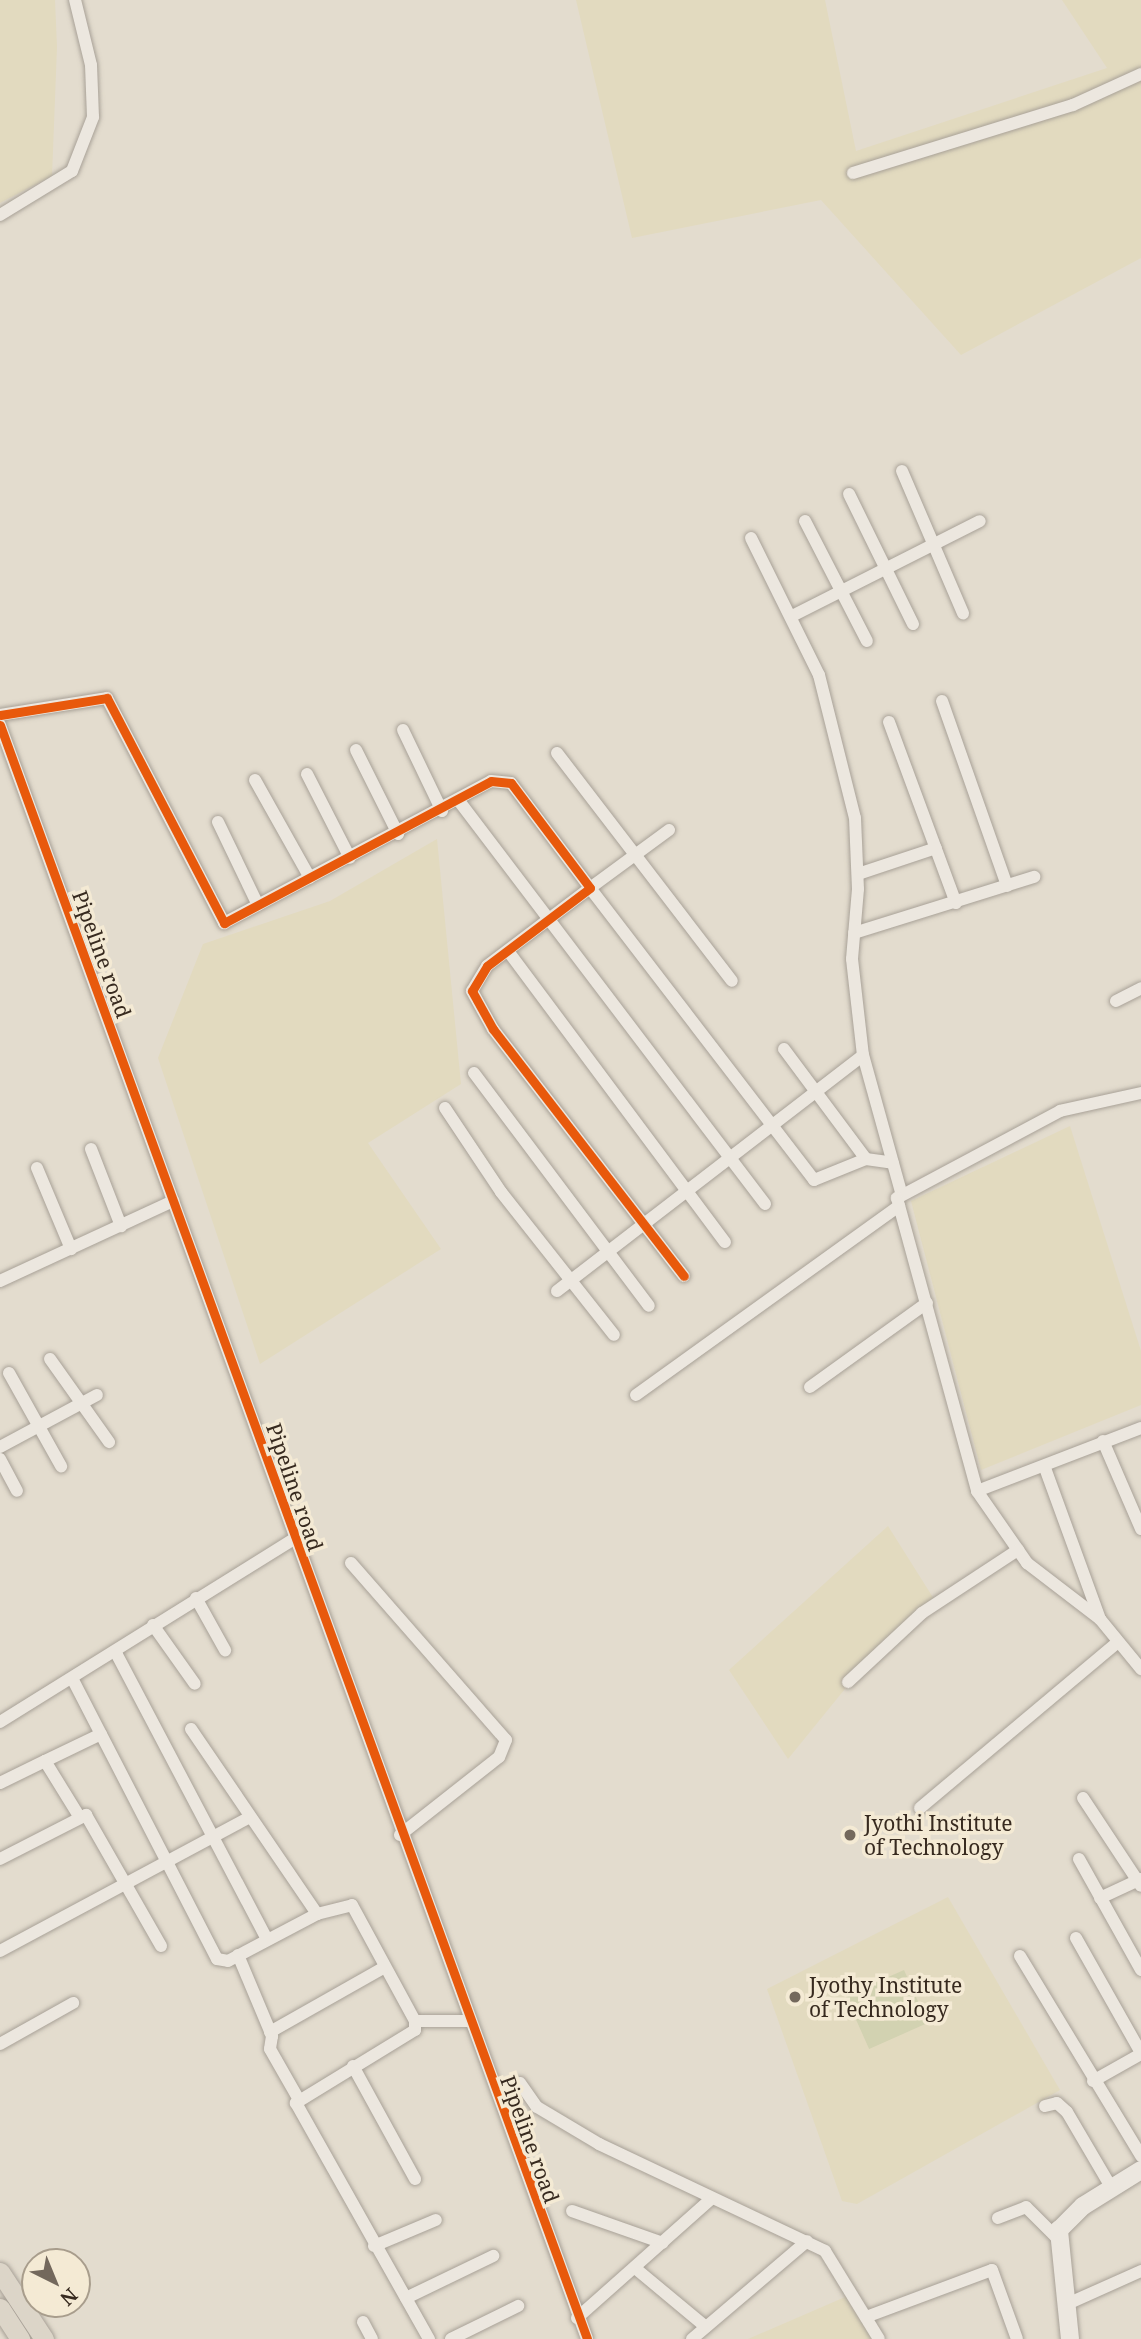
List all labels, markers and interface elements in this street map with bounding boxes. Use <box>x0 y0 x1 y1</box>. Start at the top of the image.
street label: Pipeline road <box>67 887 137 1021</box>
street label: Pipeline road <box>261 1420 329 1554</box>
place label: Jyothi Institute of Technology <box>864 1810 1013 1860</box>
marker: Jyothi Institute of Technology <box>842 1827 858 1843</box>
place label: Jyothy Institute of Technology <box>809 1972 962 2022</box>
marker: Jyothy Institute of Technology <box>787 1989 803 2005</box>
street label: Pipeline road <box>495 2072 565 2206</box>
north arrow <box>21 2248 91 2318</box>
text: N <box>55 2282 83 2312</box>

